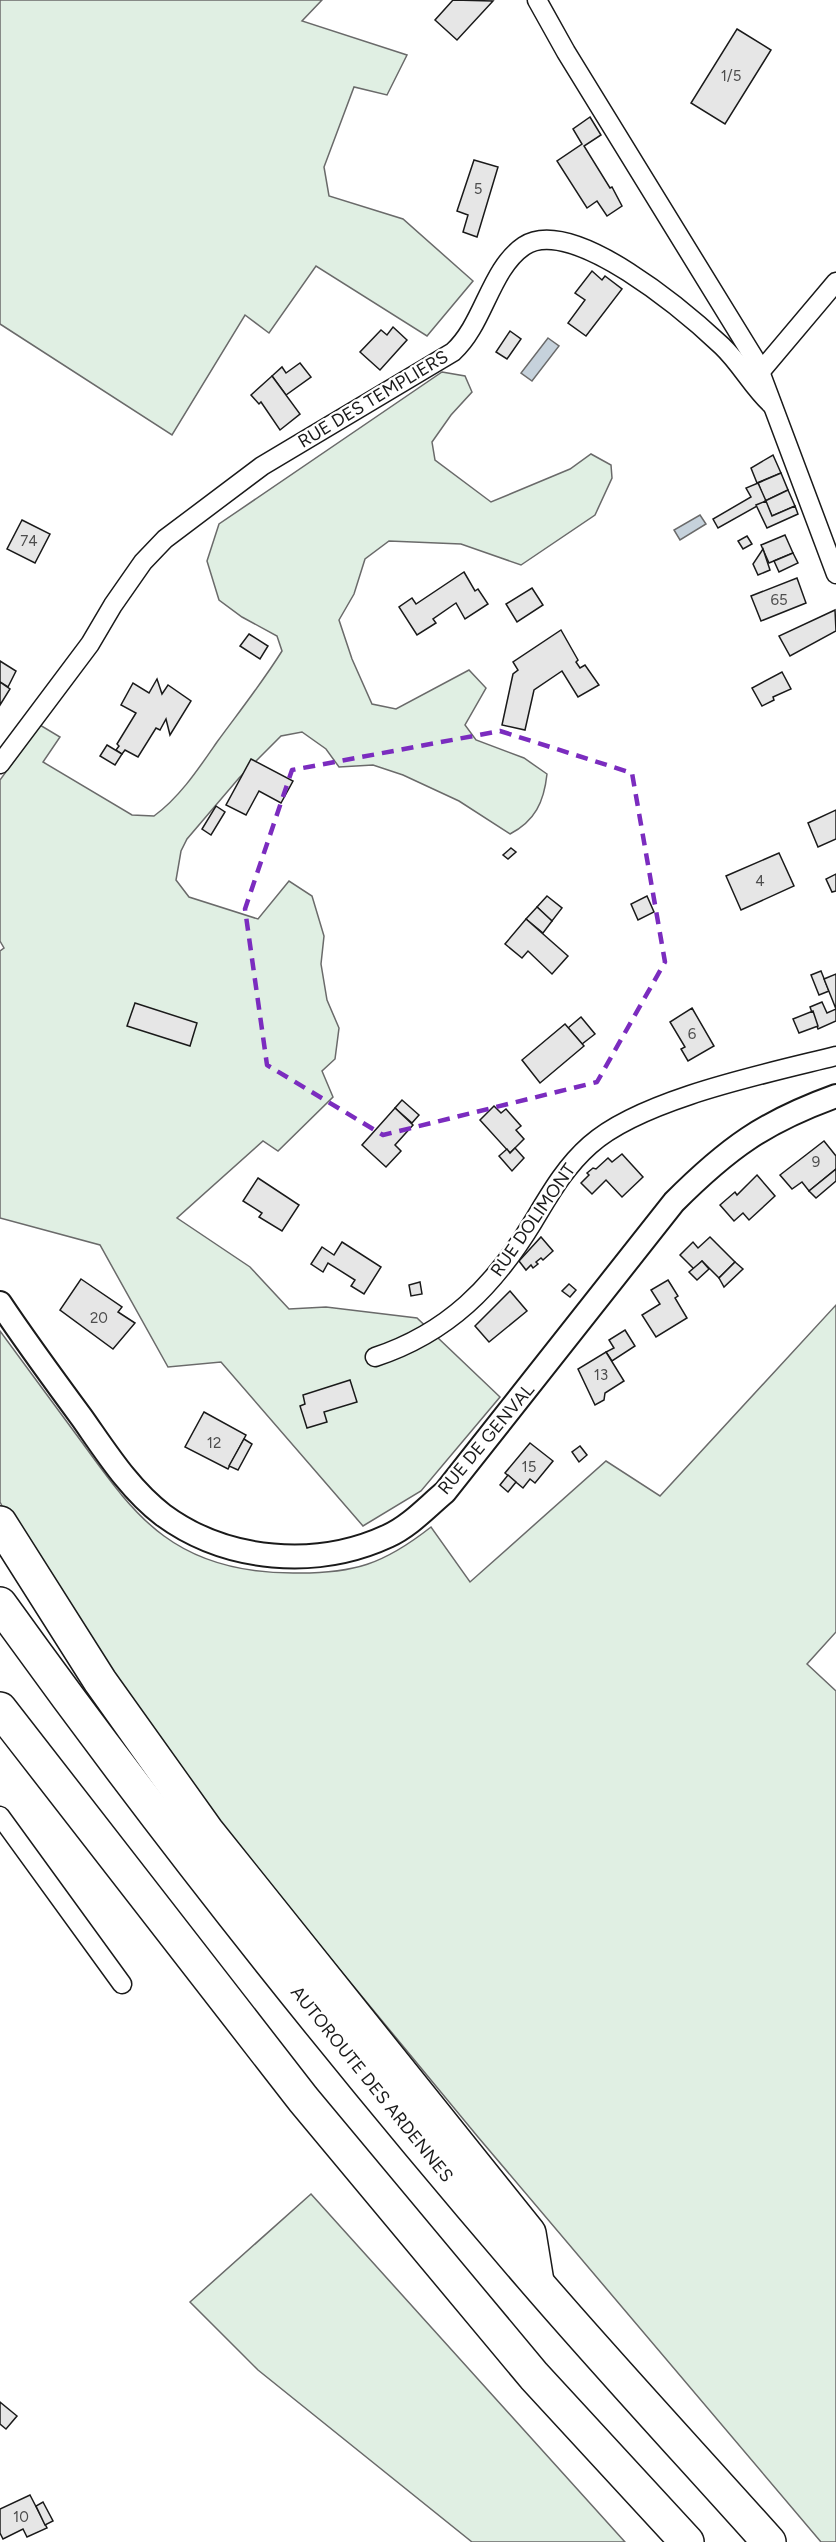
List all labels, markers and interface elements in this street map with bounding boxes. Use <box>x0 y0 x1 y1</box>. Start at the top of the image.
house number: 1/5 <box>721 67 741 85</box>
house number: 5 <box>474 180 482 198</box>
street label: RUE DES TEMPLIERS <box>294 346 452 452</box>
house number: 74 <box>20 532 38 550</box>
house number: 65 <box>770 591 788 609</box>
house number: 4 <box>755 872 765 890</box>
house number: 6 <box>688 1025 697 1043</box>
house number: 9 <box>812 1153 820 1171</box>
street label: RUE DOLIMONT <box>486 1159 580 1281</box>
house number: 20 <box>90 1309 108 1327</box>
house number: 13 <box>594 1366 608 1384</box>
street label: RUE DE GENVAL <box>433 1379 539 1499</box>
house number: 12 <box>207 1434 221 1452</box>
house number: 15 <box>522 1458 536 1476</box>
street label: AUTOROUTE DES ARDENNES <box>286 1981 458 2187</box>
house number: 10 <box>13 2508 29 2526</box>

